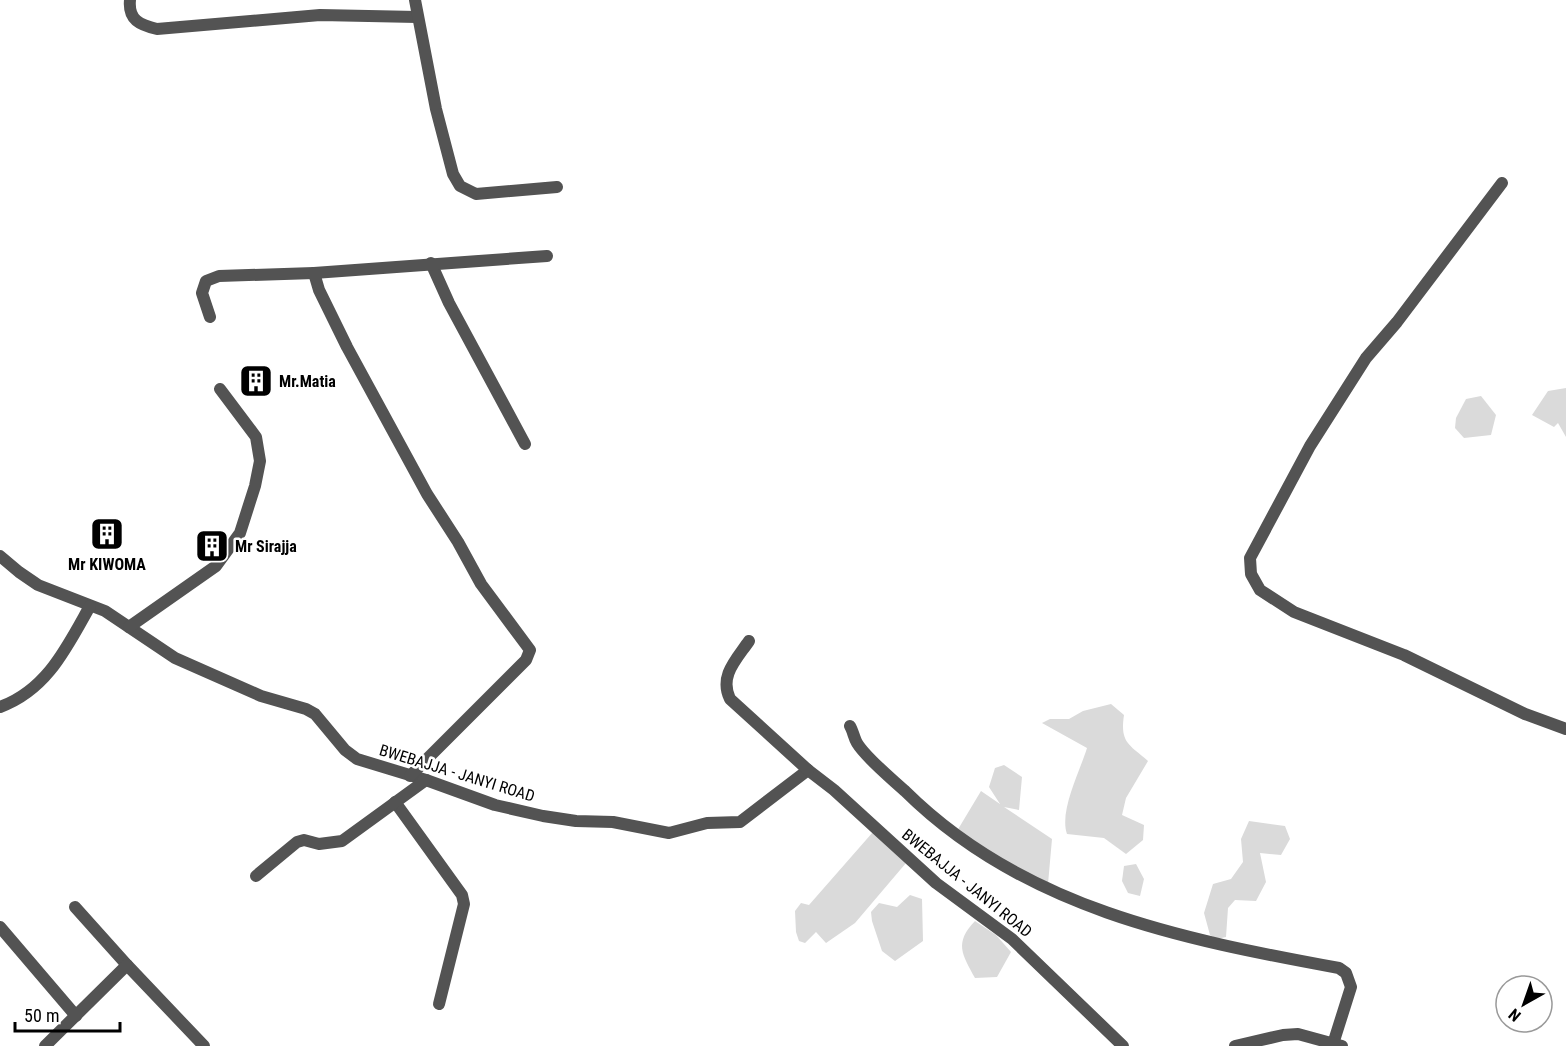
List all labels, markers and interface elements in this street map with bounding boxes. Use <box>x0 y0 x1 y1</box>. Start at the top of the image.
building icon: Mr.Matia <box>238 363 274 399</box>
place label: Mr.Matia <box>279 372 336 391</box>
building icon: Mr KIWOMA <box>89 516 125 552</box>
building icon: Mr Sirajja <box>194 528 230 564</box>
place label: Mr Sirajja <box>235 537 297 556</box>
place label: Mr KIWOMA <box>68 555 146 574</box>
street label: BWEBAJJA - JANYI ROAD <box>377 740 537 806</box>
street label: BWEBAJJA - JANYI ROAD <box>898 825 1036 941</box>
north arrow <box>1494 974 1554 1034</box>
scale bar <box>15 995 120 1033</box>
text: 50 m <box>24 1005 59 1026</box>
text: N <box>1505 1005 1525 1026</box>

